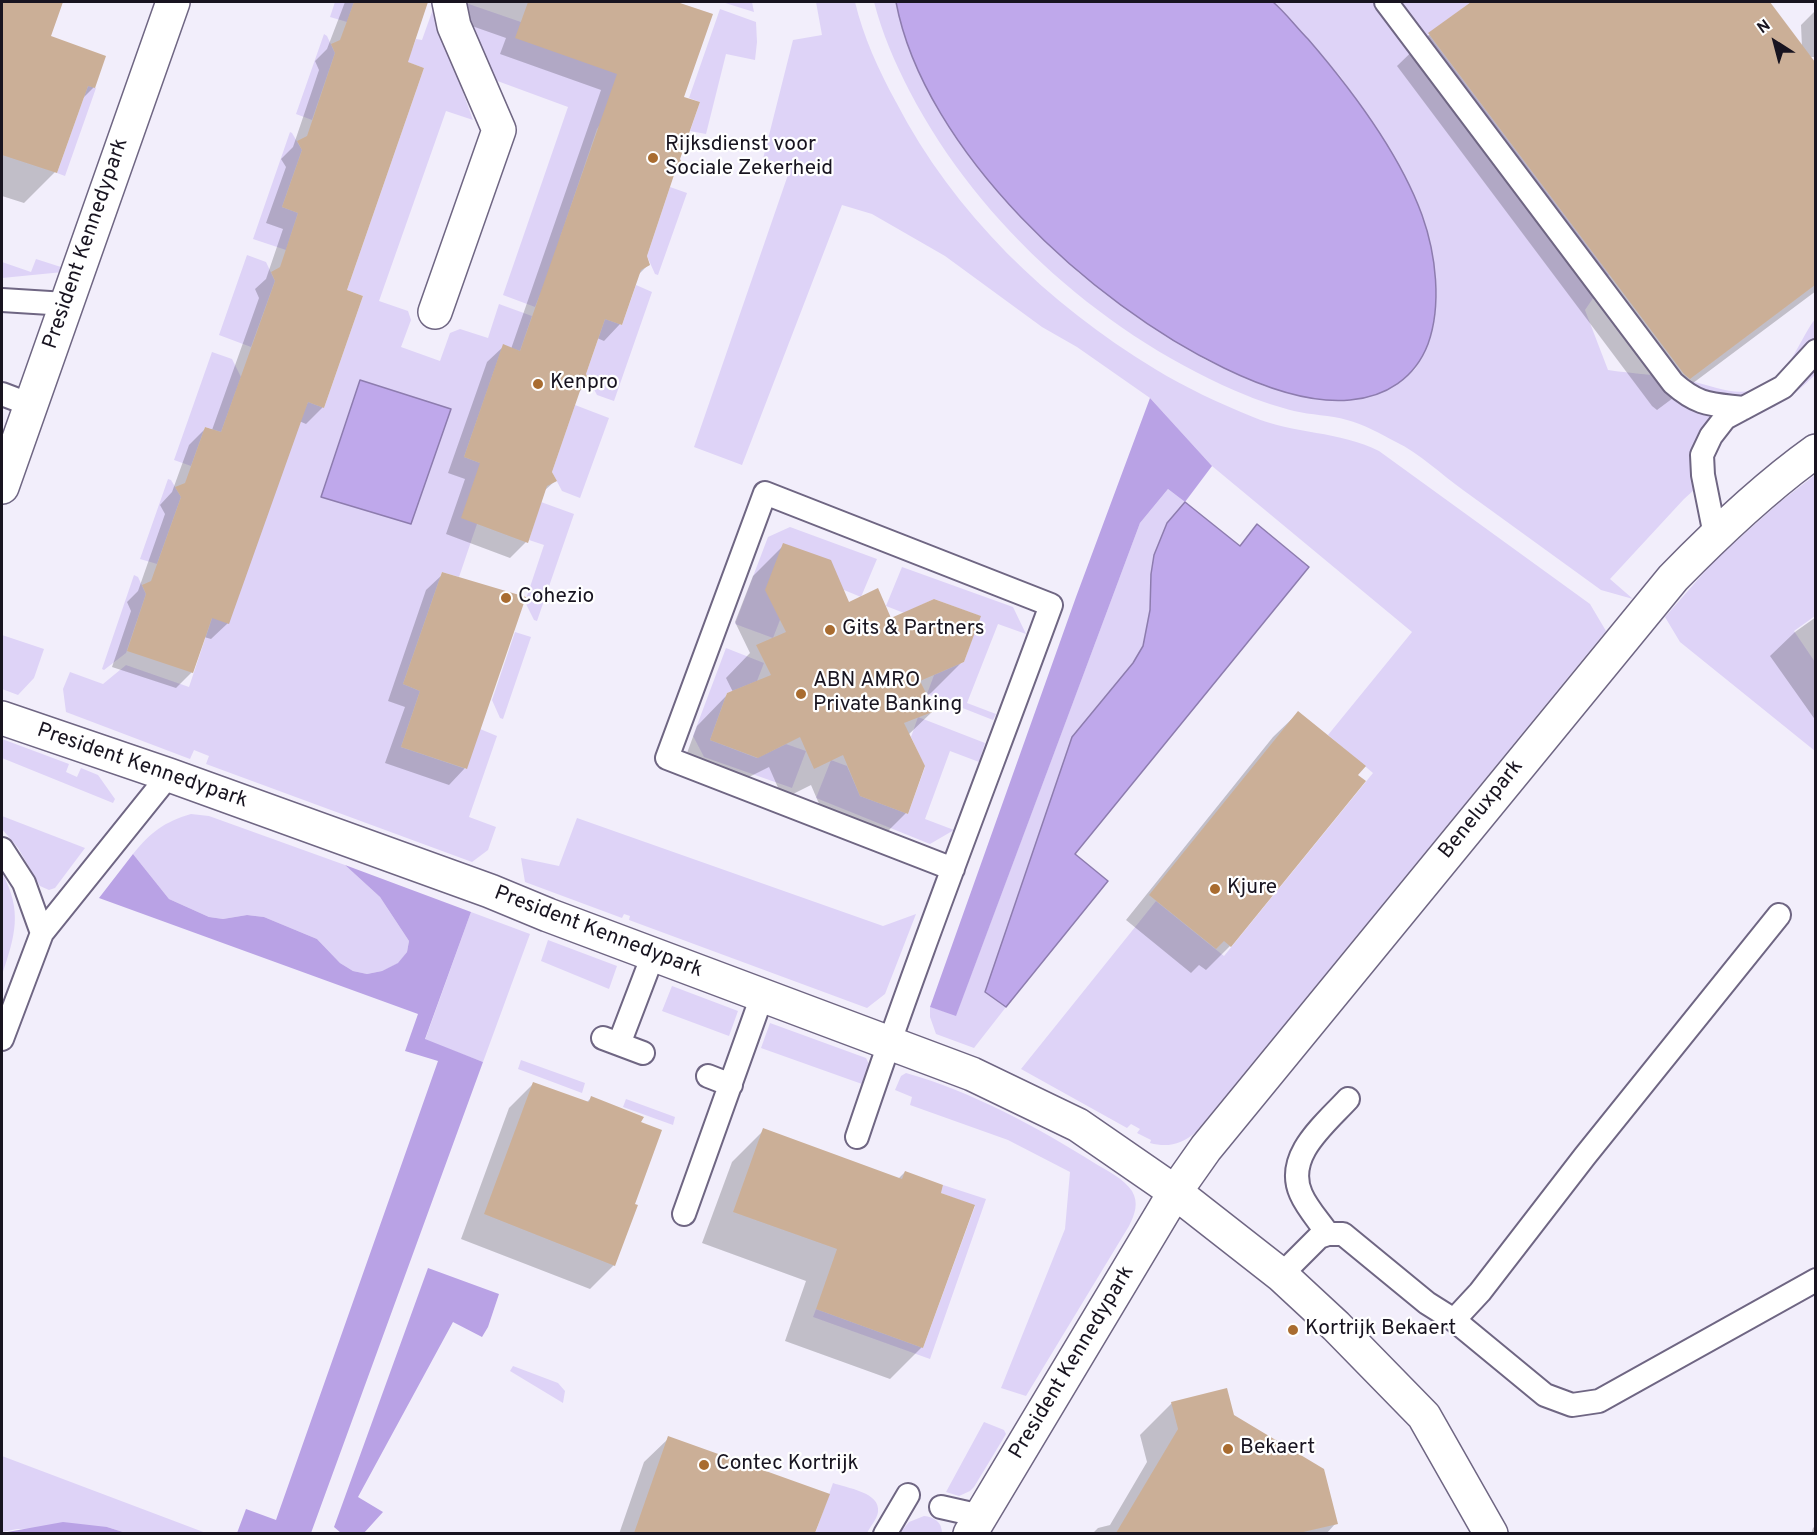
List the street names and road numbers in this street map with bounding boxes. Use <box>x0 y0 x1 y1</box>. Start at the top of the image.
street label: President Kennedypark <box>39 135 135 353</box>
street label: President Kennedypark <box>33 719 251 815</box>
street label: Beneluxpark <box>1434 755 1530 865</box>
street label: President Kennedypark <box>490 882 706 984</box>
street label: President Kennedypark <box>1005 1262 1141 1464</box>

